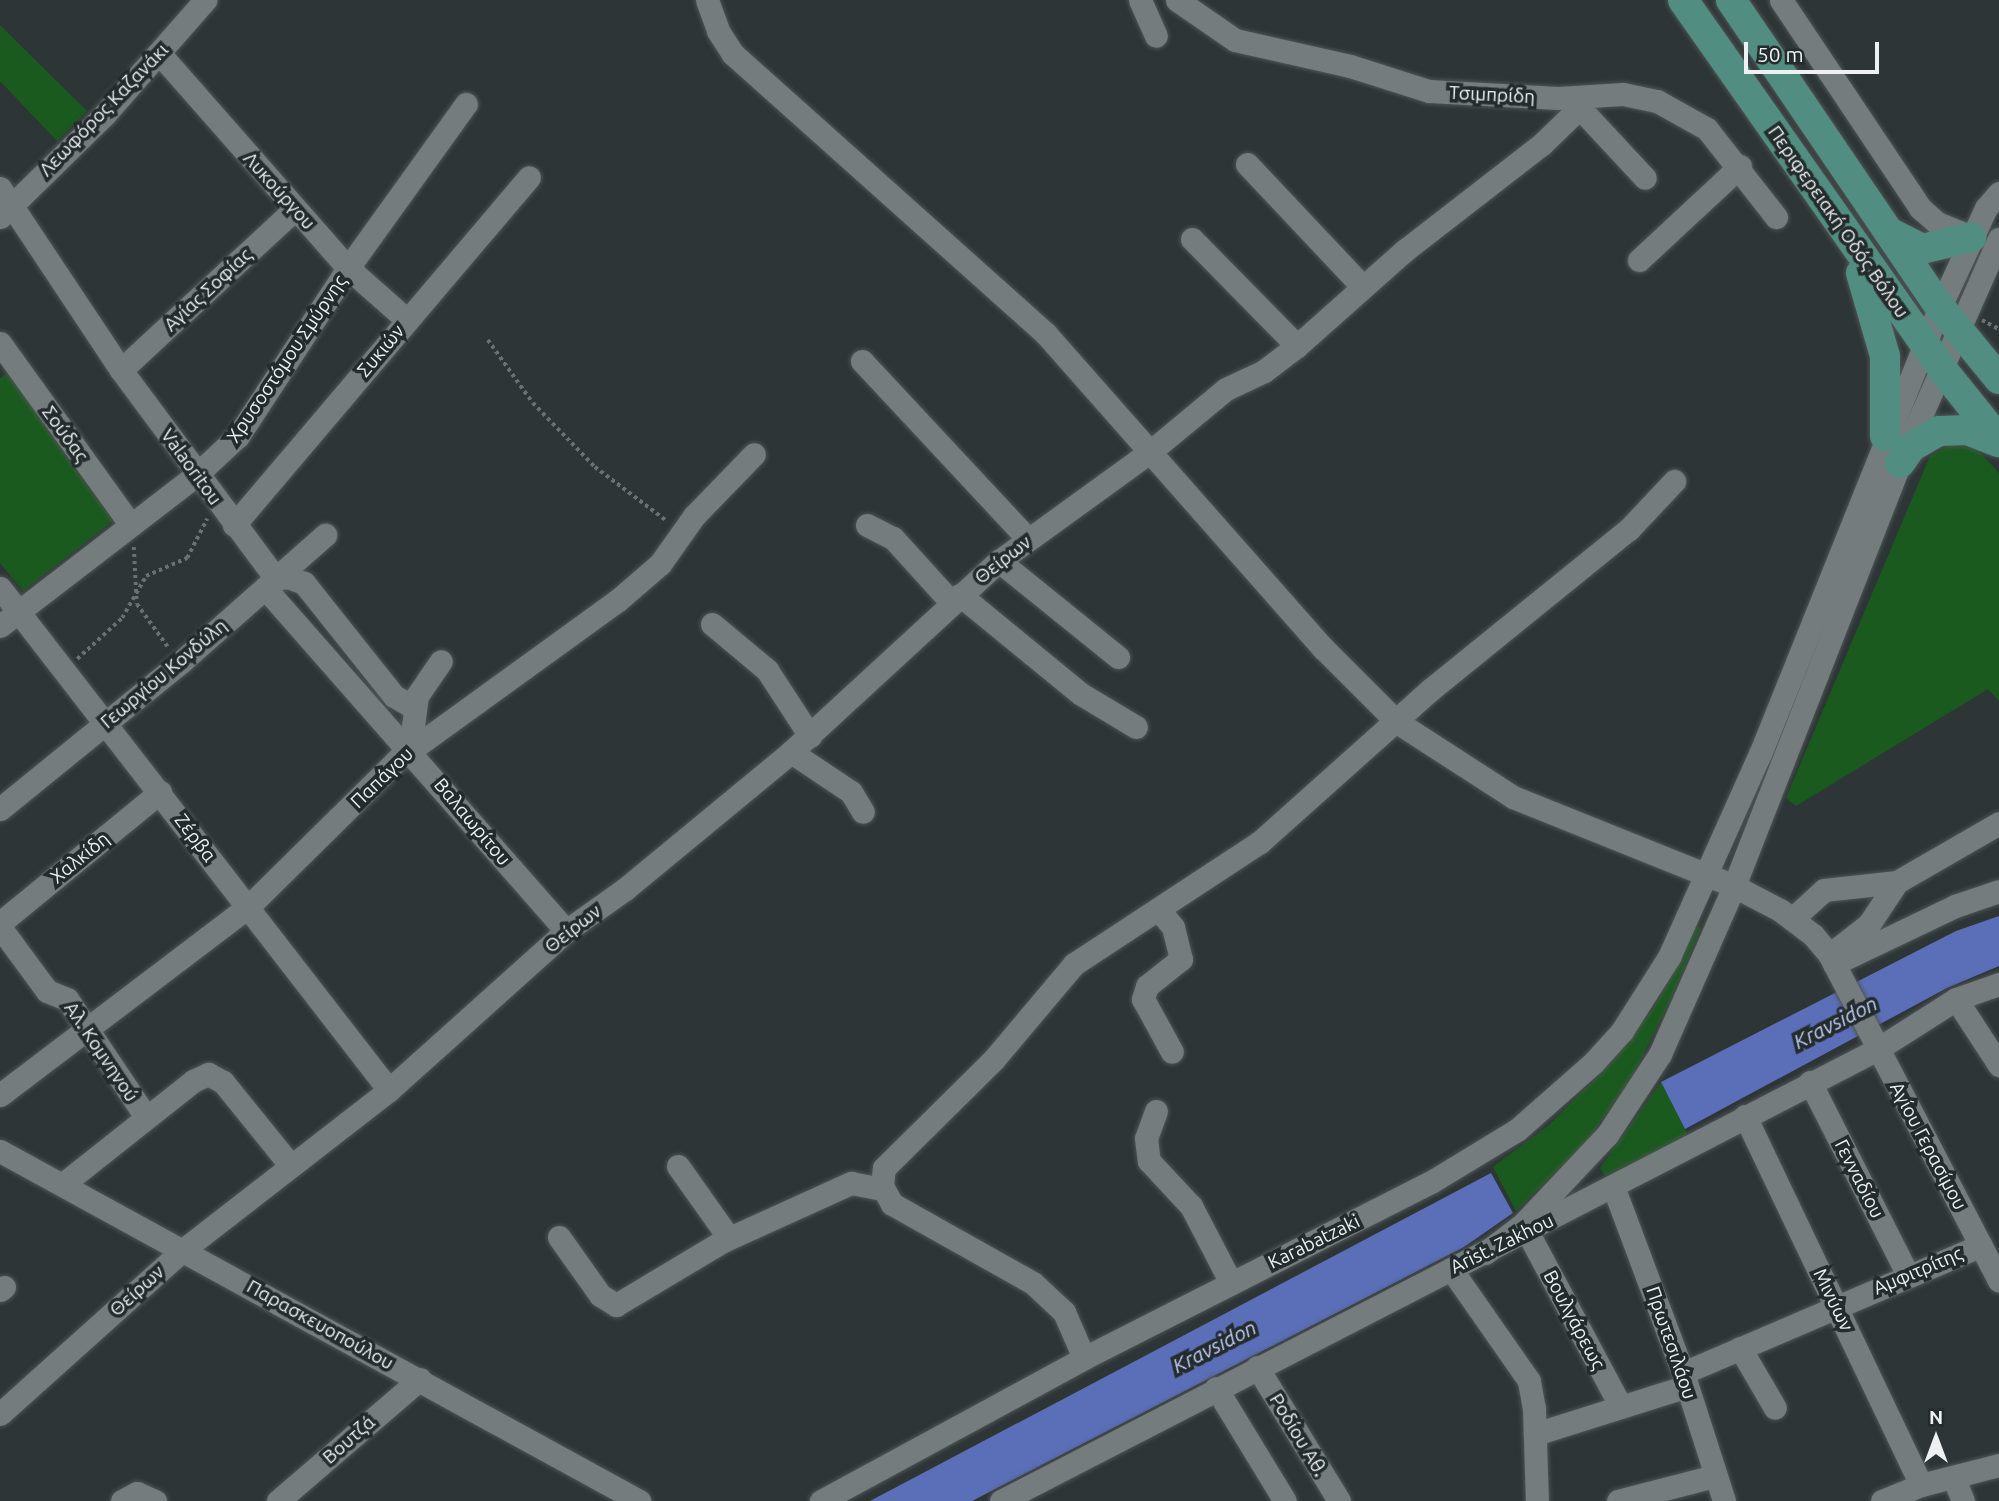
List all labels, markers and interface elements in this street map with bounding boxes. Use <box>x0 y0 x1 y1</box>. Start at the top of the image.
scale bar <box>1747 28 1882 72</box>
street label: Λεωφόρος Καζανάκι <box>35 39 173 181</box>
text: 50 m <box>1757 42 1804 66</box>
street label: Τσιμπρίδη <box>1448 81 1536 109</box>
street label: Περιφερειακή Οδός Βόλου <box>1763 122 1913 322</box>
street label: Λυκούργου <box>238 148 320 234</box>
street label: Αγίας Σοφίας <box>159 244 257 336</box>
street label: Χρυσοστόμου Σμύρνης <box>222 271 352 447</box>
street label: Συκιών <box>353 320 409 382</box>
street label: Σούδας <box>37 402 93 466</box>
street label: Valaoritou <box>156 424 226 510</box>
street label: Θείρων <box>970 531 1036 589</box>
street label: Γεωργίου Κονδύλη <box>96 614 232 734</box>
street label: Παπάγου <box>346 743 418 813</box>
street label: Βαλαωρίτου <box>429 774 515 870</box>
street label: Ζέρβα <box>170 809 220 867</box>
street label: Χαλκίδη <box>46 827 114 889</box>
street label: Θείρων <box>540 900 606 958</box>
water label: Kravsidon <box>1789 990 1881 1054</box>
street label: Αλ. Κομνηνού <box>59 998 143 1106</box>
street label: Αγίου Γερασίμου <box>1885 1078 1971 1214</box>
street label: Γενναδίου <box>1830 1136 1888 1222</box>
street label: Arist. Zakhou <box>1447 1209 1557 1279</box>
street label: Karabatzaki <box>1264 1210 1364 1274</box>
street label: Αμφιτρίτης <box>1870 1242 1966 1300</box>
street label: Θείρων <box>105 1261 169 1321</box>
street label: Μινύων <box>1808 1265 1858 1335</box>
street label: Βουλγάρεως <box>1538 1267 1610 1373</box>
street label: Παρασκευοπούλου <box>243 1275 397 1375</box>
street label: Πρωτεσιλάου <box>1641 1284 1701 1402</box>
water label: Kravsidon <box>1168 1314 1260 1378</box>
street label: Ροδίου Αθ. <box>1264 1389 1332 1481</box>
north arrow <box>1901 1403 1971 1473</box>
text: N <box>1929 1406 1943 1428</box>
street label: Βουτζά <box>318 1411 380 1469</box>

